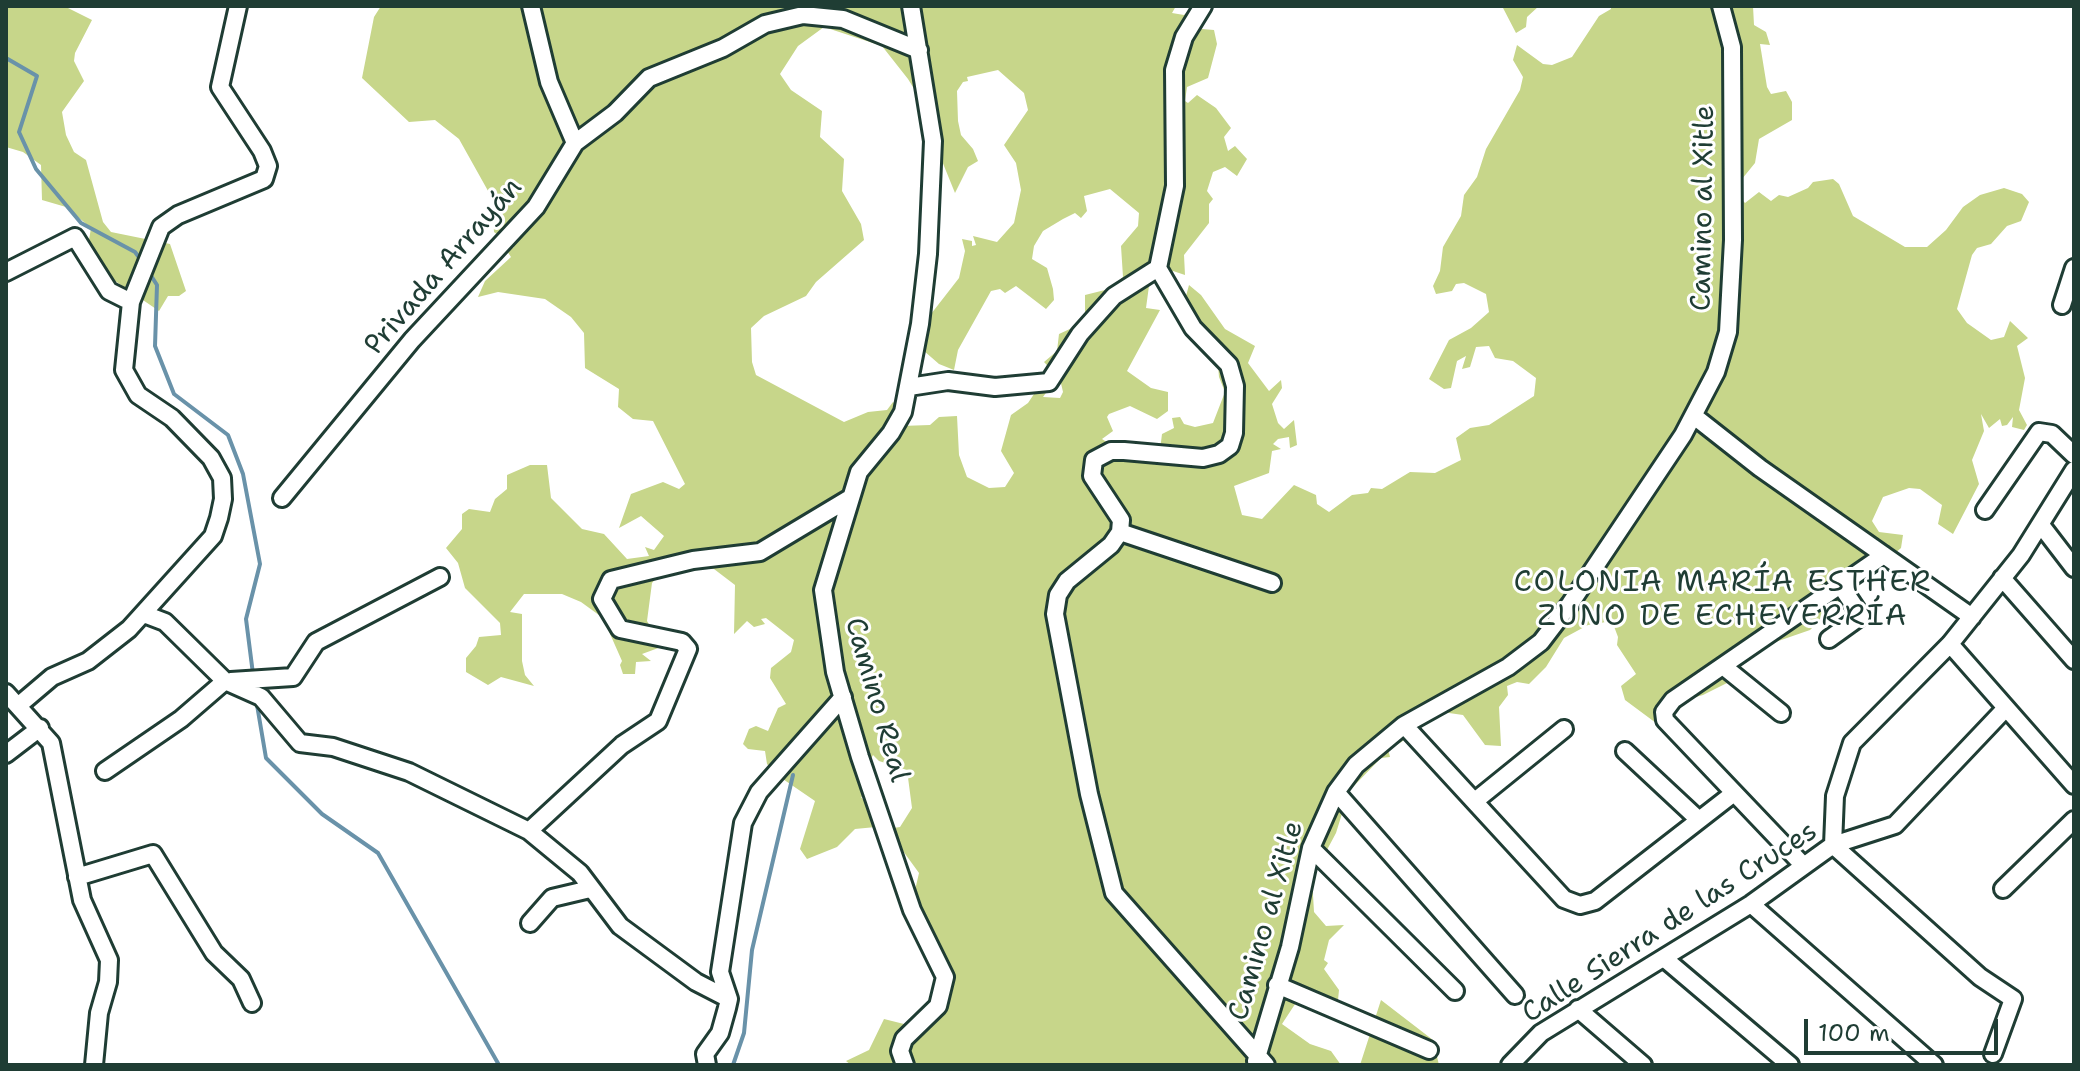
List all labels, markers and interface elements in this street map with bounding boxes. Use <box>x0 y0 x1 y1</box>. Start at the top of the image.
street label: Camino al Xitle <box>1685 105 1723 311</box>
street label: Privada Arrayán <box>358 172 530 362</box>
district label: COLONIA MARÍA ESTHER ZUNO DE ECHEVERRÍA <box>1514 565 1932 636</box>
street label: Camino Real <box>837 614 915 786</box>
street label: Calle Sierra de las Cruces <box>1516 815 1824 1031</box>
street label: Camino al Xitle <box>1222 817 1312 1025</box>
scale bar <box>1808 1003 2002 1053</box>
text: 100 m <box>1818 1017 1890 1049</box>

